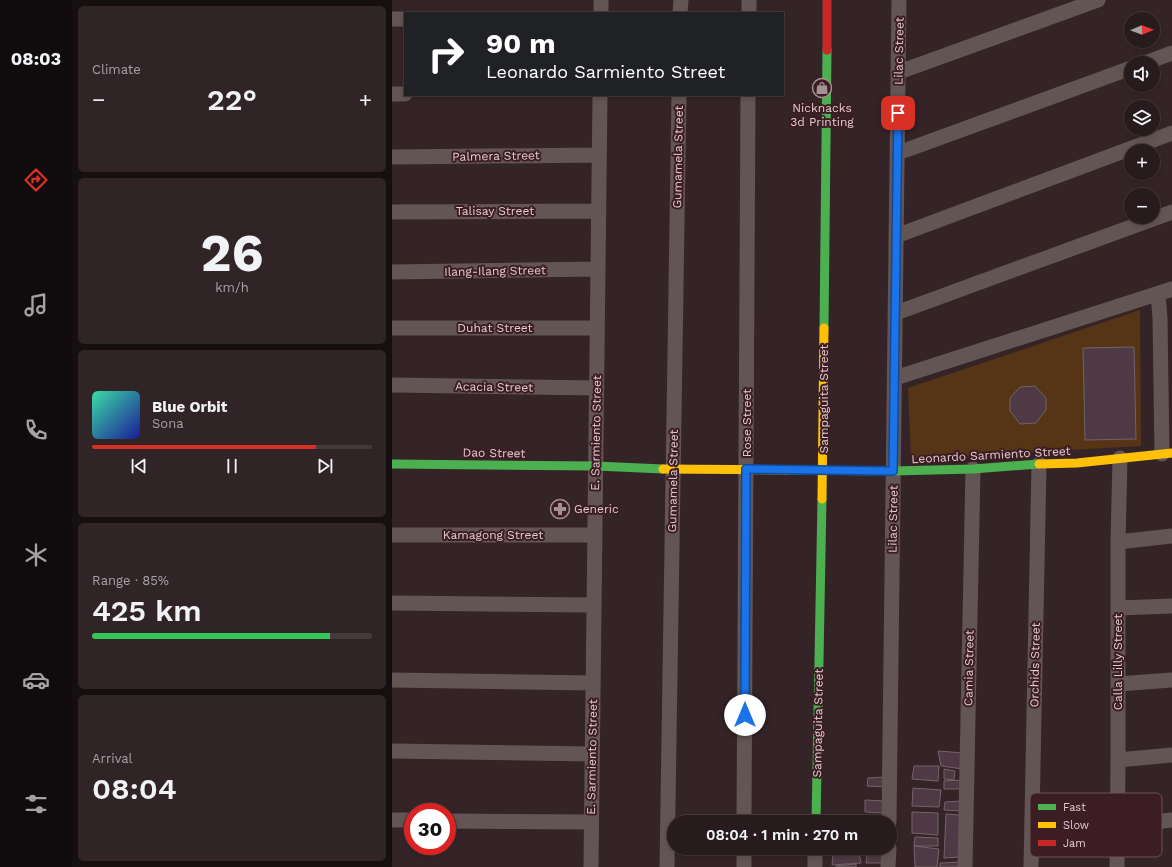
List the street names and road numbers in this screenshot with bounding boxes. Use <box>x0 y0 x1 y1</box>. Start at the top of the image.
street label: Lilac Street <box>891 17 907 85</box>
street label: Gumamela Street <box>670 105 686 209</box>
street label: Palmera Street <box>452 148 540 164</box>
street label: Talisay Street <box>456 204 534 218</box>
street label: Ilang-Ilang Street <box>444 263 546 279</box>
street label: Duhat Street <box>457 321 533 335</box>
street label: Sampaguita Street <box>817 345 831 453</box>
street label: E. Sarmiento Street <box>588 375 604 491</box>
street label: Acacia Street <box>455 379 533 395</box>
street label: Rose Street <box>740 389 754 457</box>
street label: Gumamela Street <box>665 429 681 533</box>
street label: Leonardo Sarmiento Street <box>911 444 1071 466</box>
street label: Dao Street <box>462 445 526 461</box>
street label: Lilac Street <box>885 485 901 553</box>
street label: Kamagong Street <box>443 528 543 542</box>
street label: Calla Lilly Street <box>1111 614 1125 710</box>
street label: Orchids Street <box>1027 622 1043 708</box>
street label: Camia Street <box>961 630 977 706</box>
street label: Sampaguita Street <box>810 668 826 778</box>
street label: E. Sarmiento Street <box>584 699 600 815</box>

